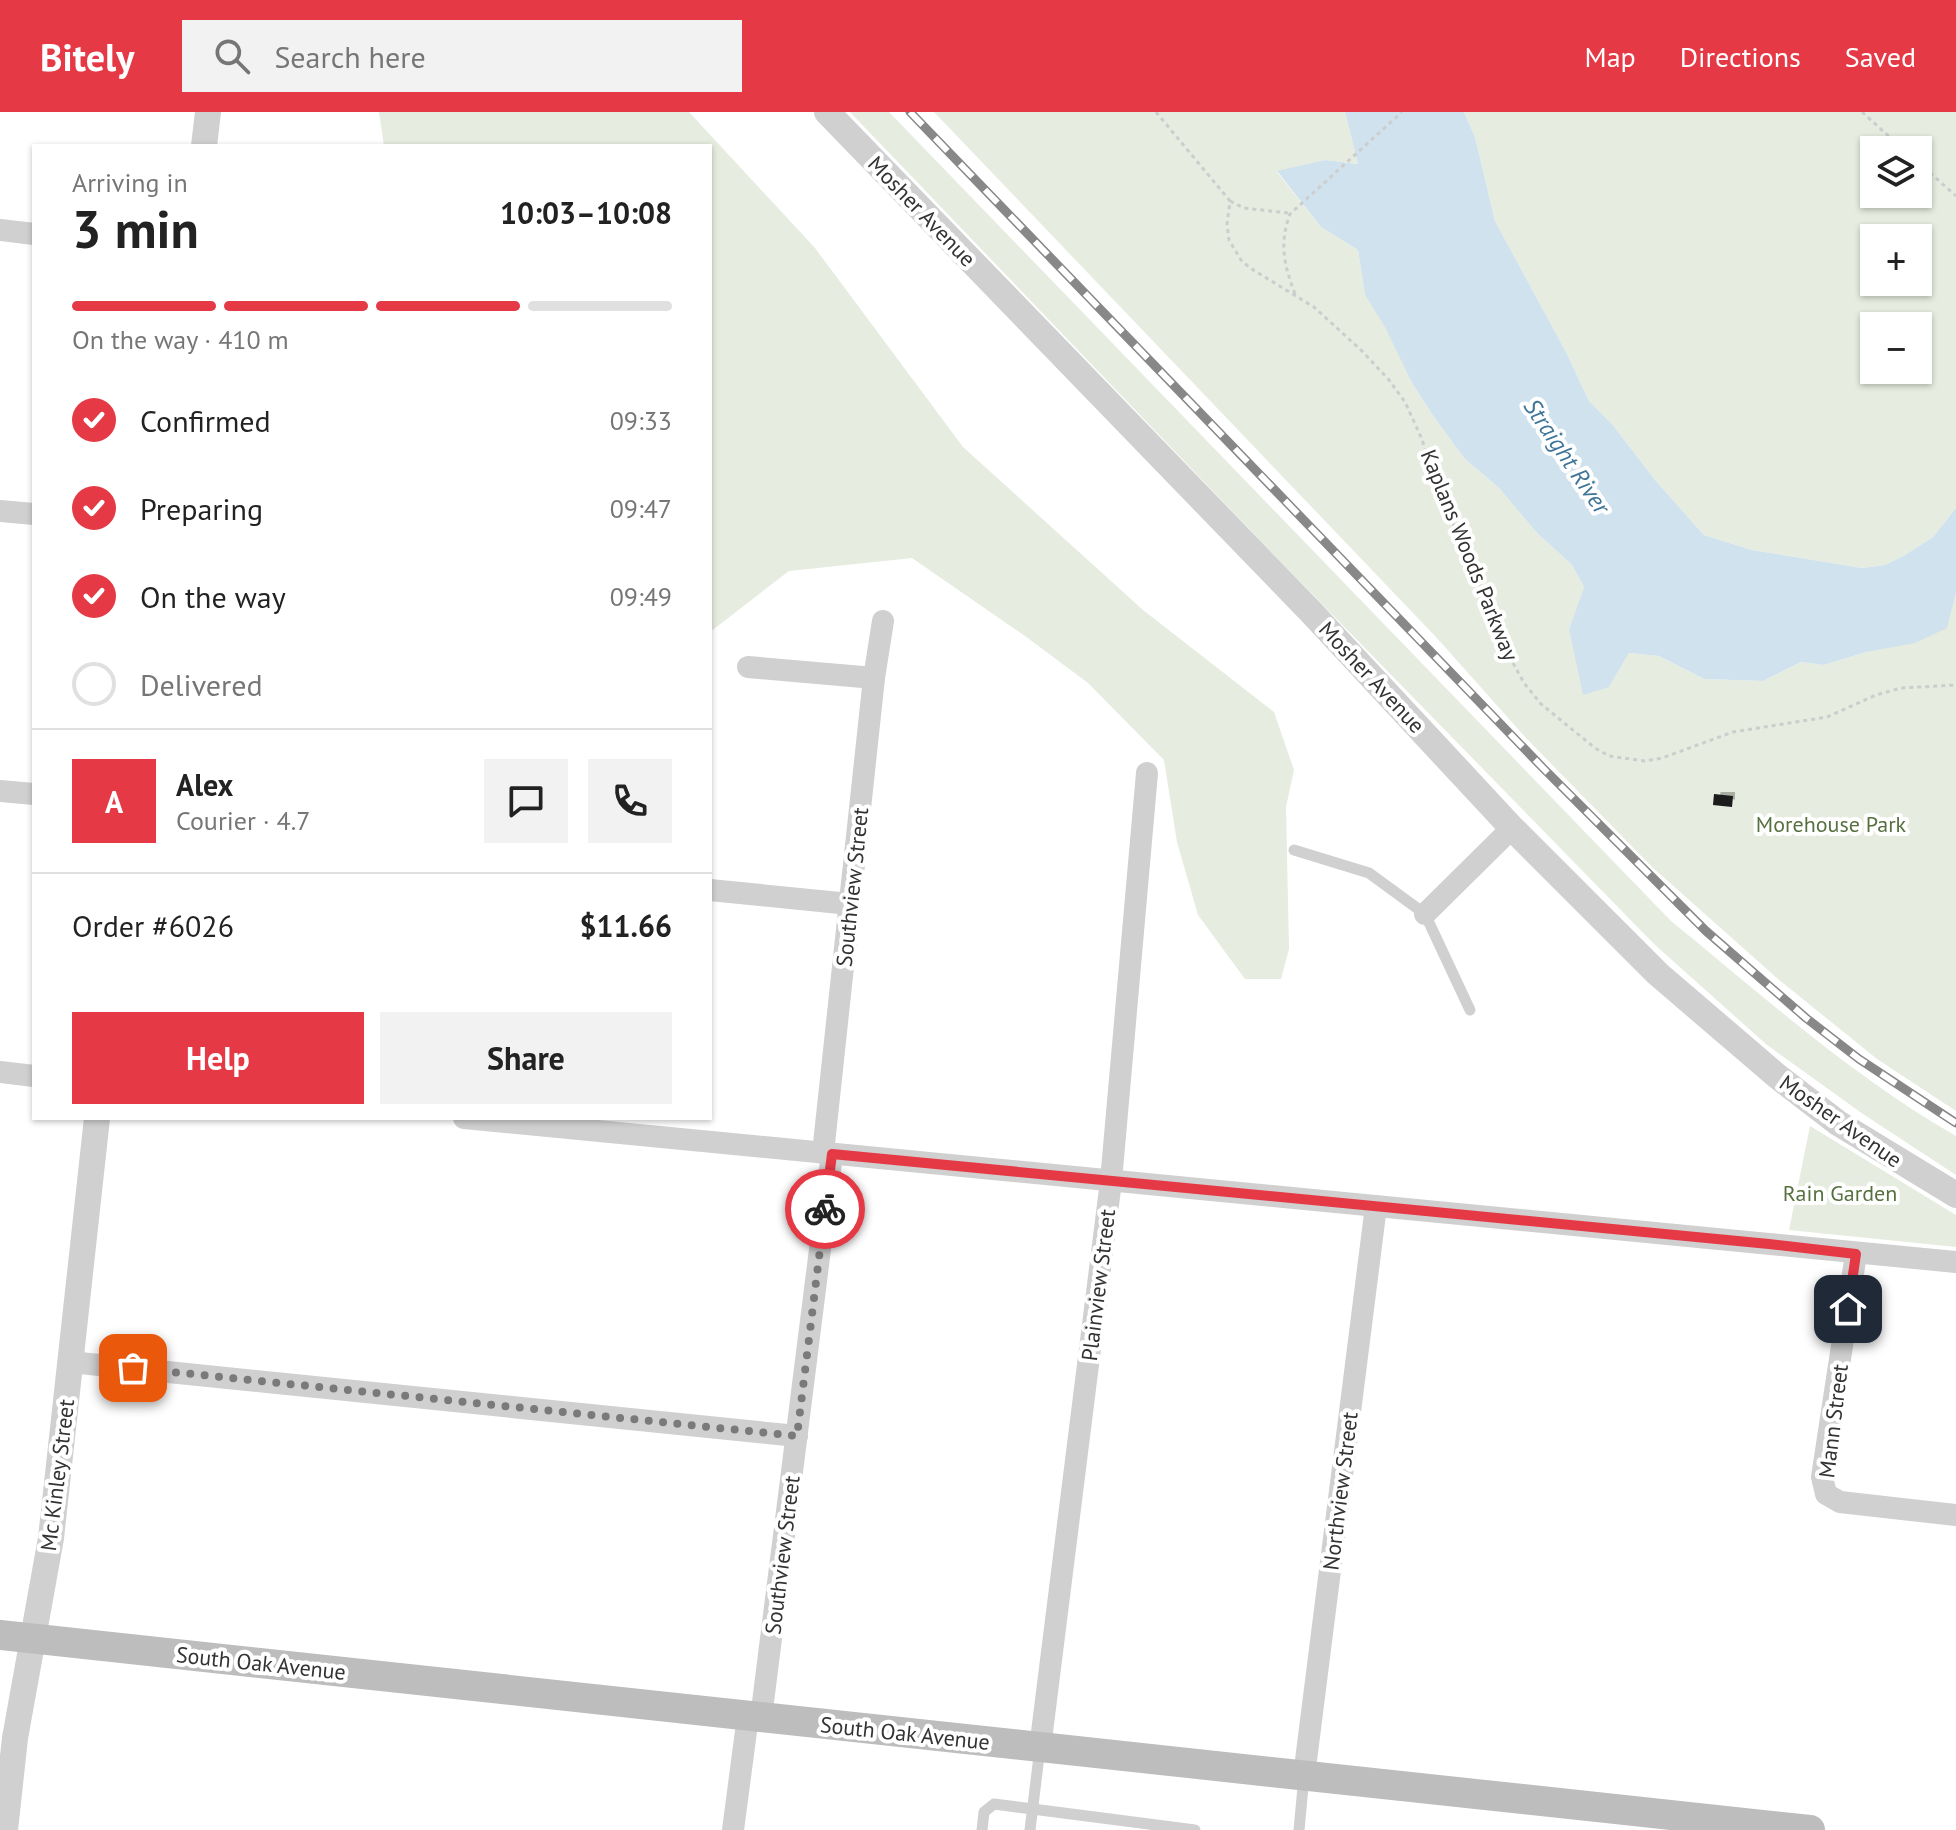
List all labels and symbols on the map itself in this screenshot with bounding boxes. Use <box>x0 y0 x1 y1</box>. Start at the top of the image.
street label: Mosher Avenue <box>862 150 982 272</box>
water label: Straight River <box>1517 392 1618 522</box>
street label: Kaplans Woods Parkway <box>1415 445 1525 665</box>
street label: Mosher Avenue <box>1313 615 1431 739</box>
street label: Southview Street <box>830 805 874 968</box>
park label: Morehouse Park <box>1756 810 1907 838</box>
street label: Mosher Avenue <box>1774 1069 1908 1173</box>
courier <box>785 1169 865 1249</box>
park label: Rain Garden <box>1783 1179 1897 1207</box>
street label: Plainview Street <box>1075 1207 1121 1362</box>
pin <box>1814 1275 1882 1343</box>
pin <box>99 1334 167 1402</box>
street label: Mann Street <box>1812 1362 1854 1480</box>
street label: Mc Kinley Street <box>34 1397 80 1552</box>
street label: Northview Street <box>1316 1410 1364 1572</box>
street label: Southview Street <box>758 1473 806 1636</box>
street label: South Oak Avenue <box>175 1640 347 1686</box>
street label: South Oak Avenue <box>819 1710 991 1756</box>

